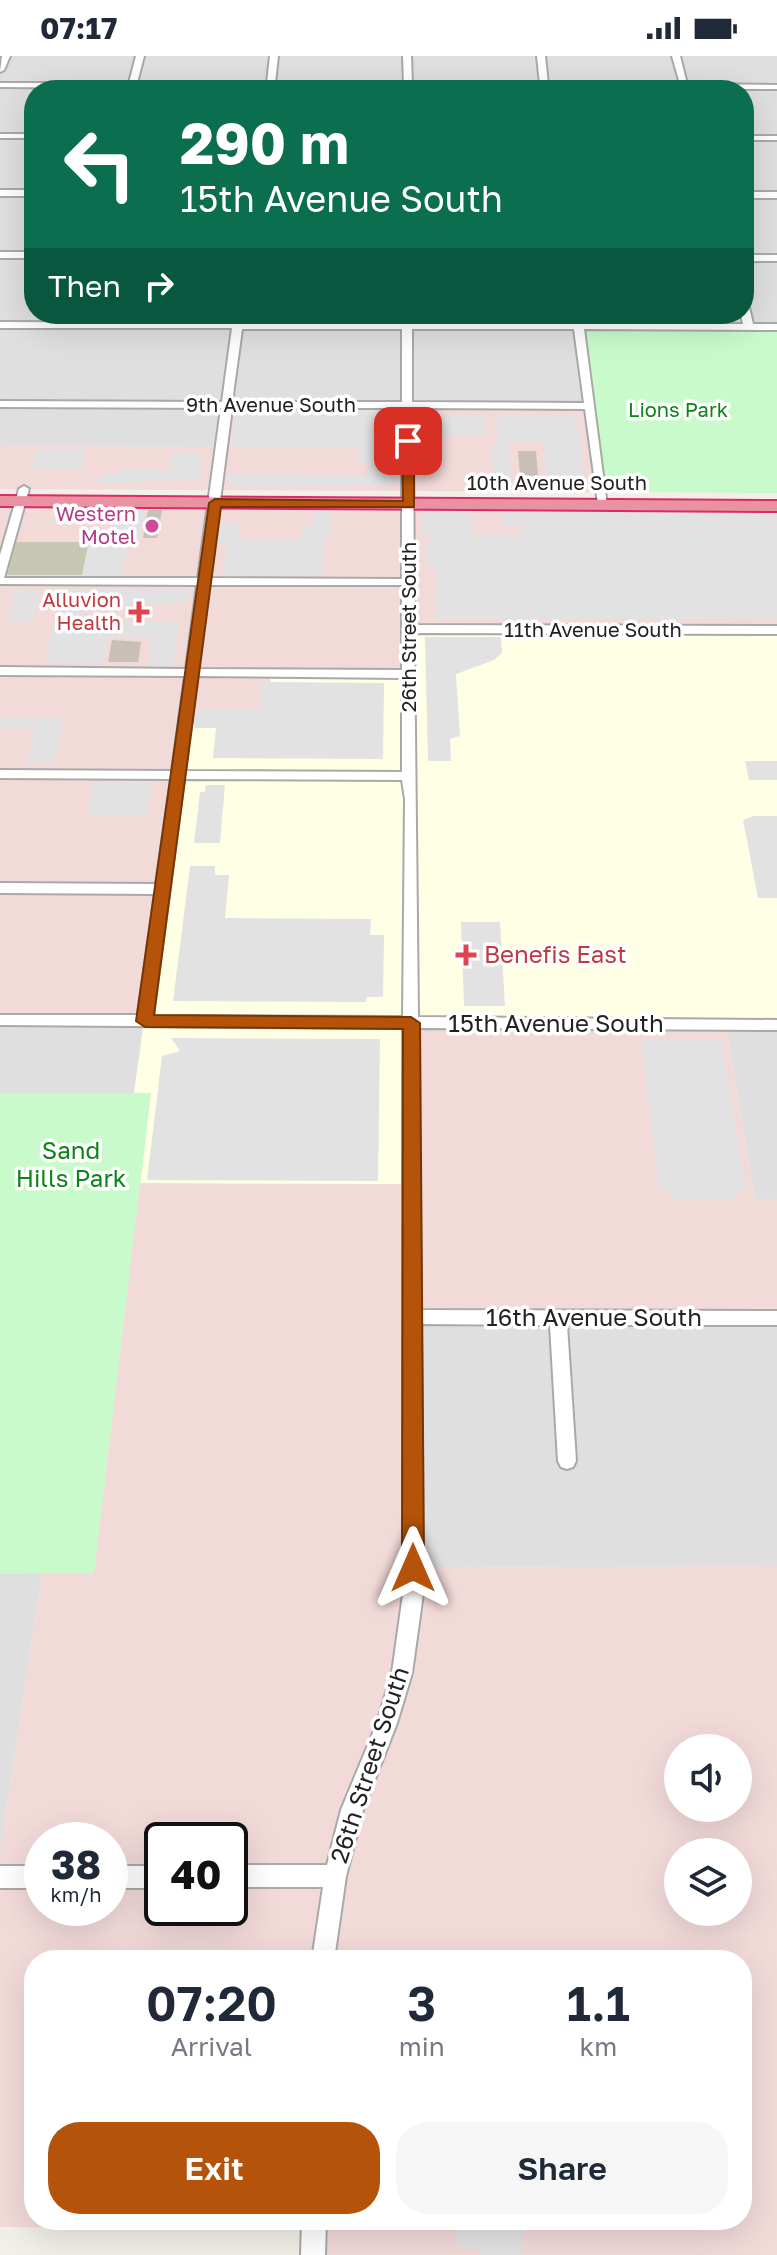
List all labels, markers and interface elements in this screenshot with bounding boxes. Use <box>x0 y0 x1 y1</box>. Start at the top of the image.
text: 07:17 <box>40 10 117 46</box>
text: 290 m <box>180 109 349 176</box>
icon: left <box>48 112 152 216</box>
text: 15th Avenue South <box>180 177 503 220</box>
icon: right <box>137 264 181 308</box>
text: Then <box>48 268 121 304</box>
street label: 9th Avenue South <box>186 392 356 416</box>
park label: Lions Park <box>628 397 728 421</box>
pin <box>374 407 442 475</box>
icon: arrive <box>386 419 430 463</box>
street label: 10th Avenue South <box>467 470 647 494</box>
place label: Western Motel <box>56 501 136 548</box>
marker: Western Motel <box>143 517 161 535</box>
street label: 26th Street South <box>396 542 420 712</box>
place label: Alluvion Health <box>42 587 121 634</box>
marker: Alluvion Health <box>128 601 150 623</box>
street label: 11th Avenue South <box>504 617 682 641</box>
place label: Benefis East <box>484 939 627 968</box>
marker: Benefis East <box>455 944 477 966</box>
street label: 15th Avenue South <box>448 1008 664 1037</box>
park label: Sand Hills Park <box>16 1135 126 1192</box>
street label: 16th Avenue South <box>486 1302 702 1331</box>
position arrow <box>371 1526 455 1610</box>
street label: 26th Street South <box>323 1663 414 1866</box>
map controls <box>664 1734 752 1926</box>
button: sound <box>664 1734 752 1822</box>
speed limit sign: 40 <box>144 1822 248 1926</box>
button: layers <box>664 1838 752 1926</box>
text: 38 <box>51 1840 101 1888</box>
text: km/h <box>51 1882 101 1906</box>
text: 07:20 <box>146 1974 277 2032</box>
text: 3 <box>407 1974 436 2032</box>
text: 1.1 <box>567 1974 630 2032</box>
text: Arrival <box>171 2031 252 2062</box>
text: min <box>399 2031 445 2062</box>
text: km <box>580 2031 617 2062</box>
button: Exit <box>48 2122 380 2214</box>
button: Share <box>396 2122 728 2214</box>

